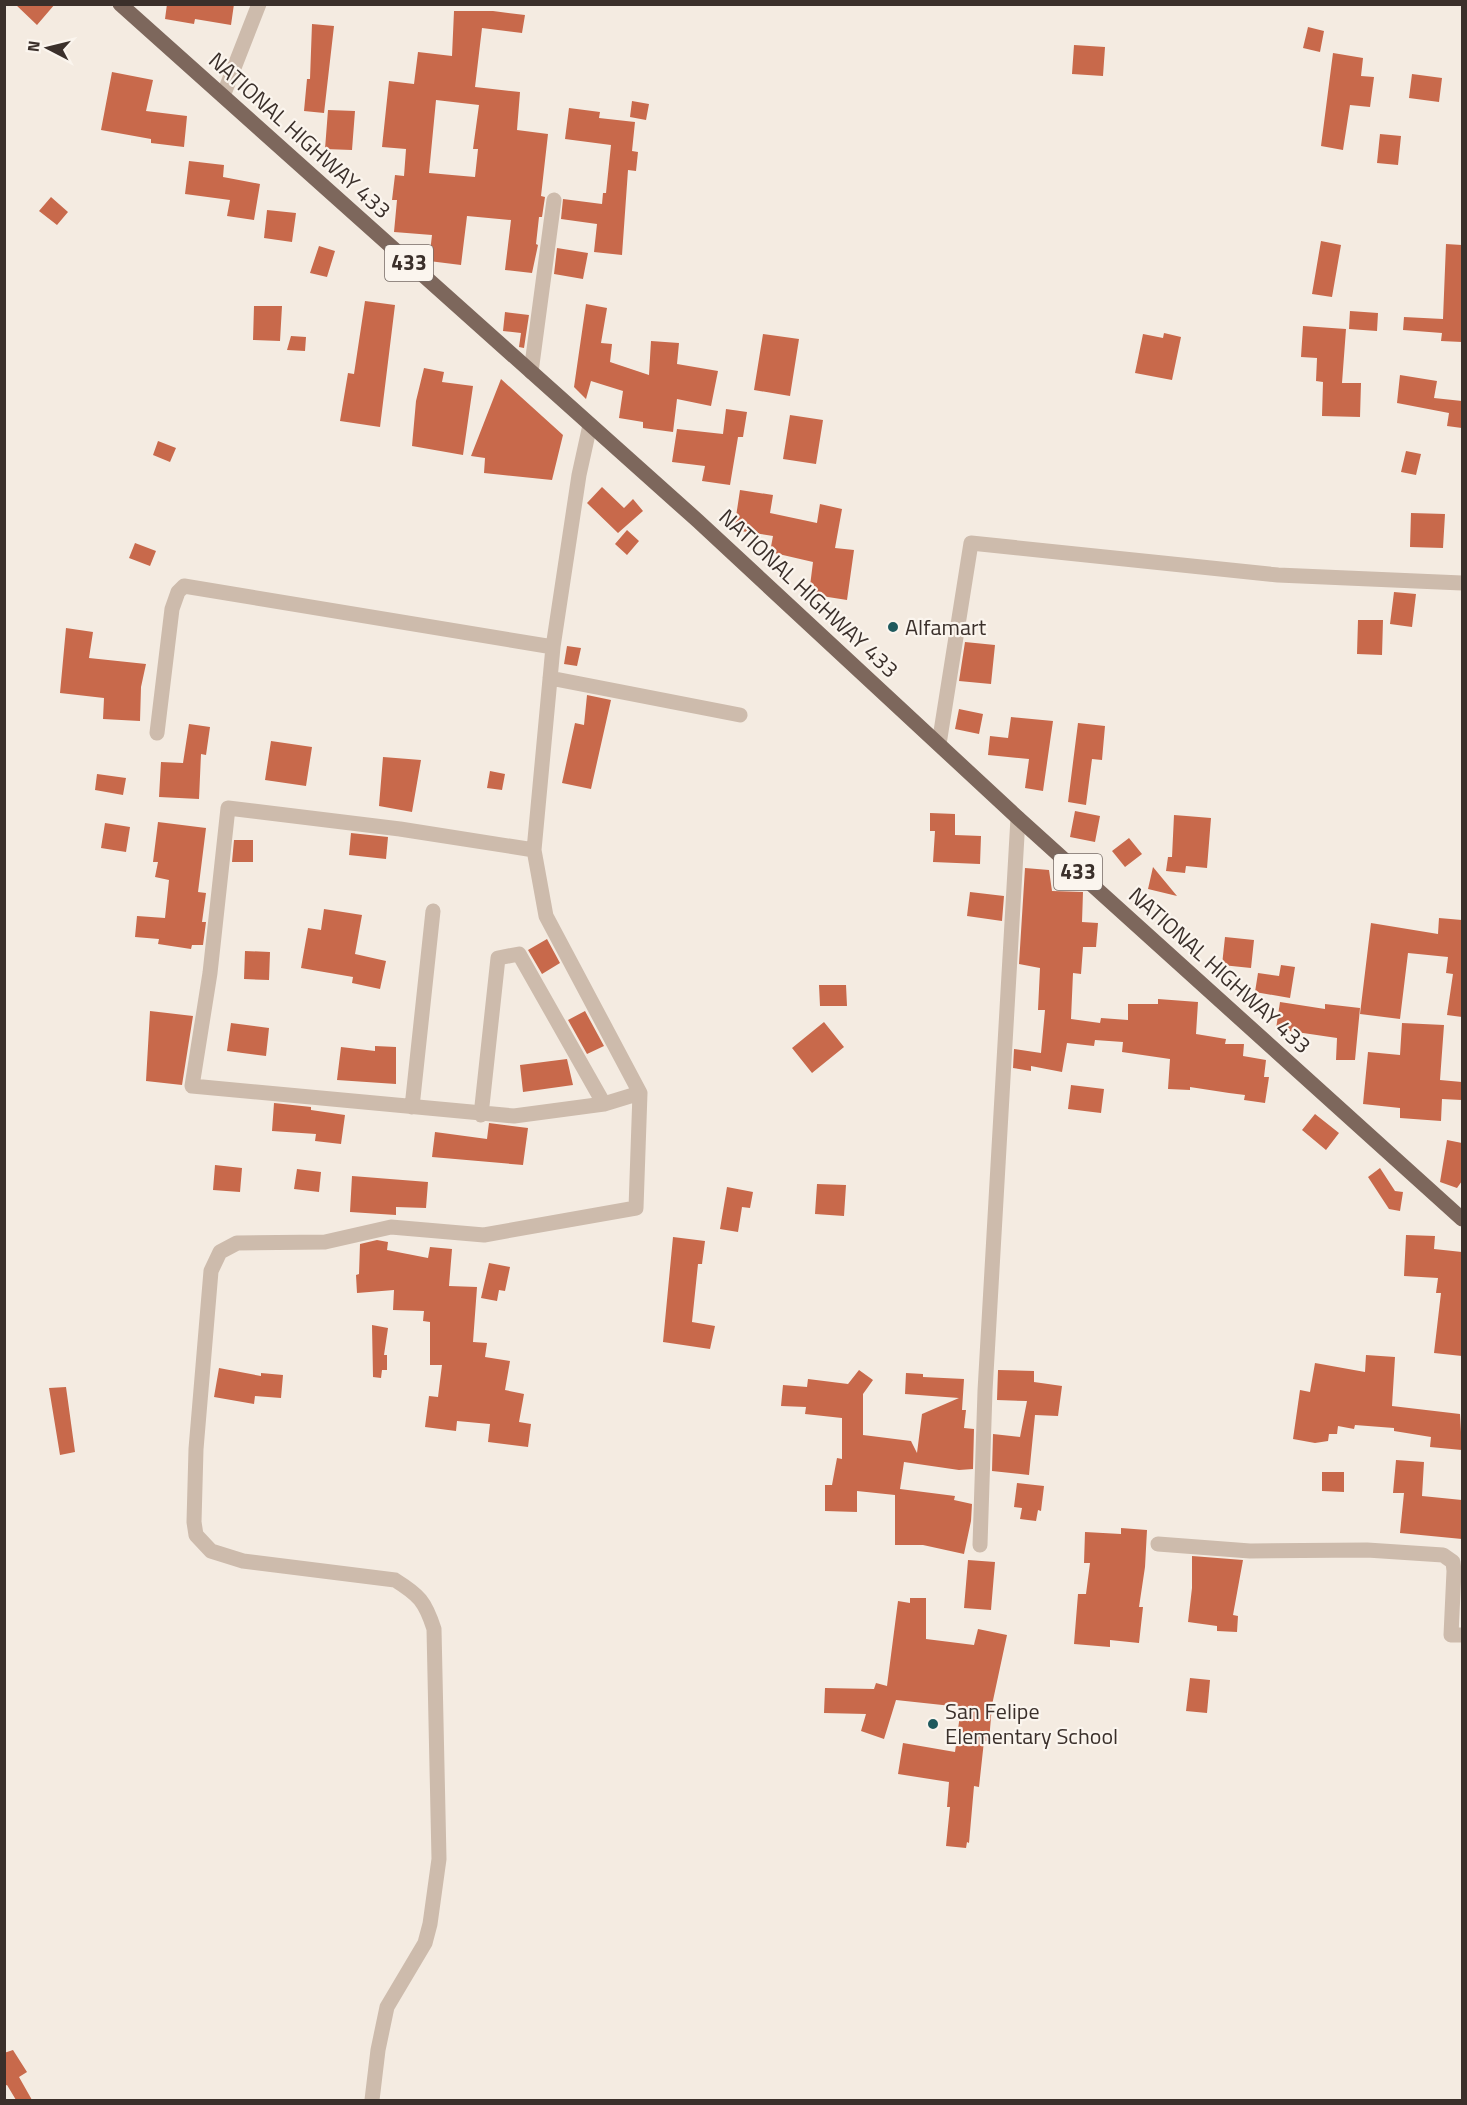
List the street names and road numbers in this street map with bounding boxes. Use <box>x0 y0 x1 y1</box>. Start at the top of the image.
street label: NATIONAL HIGHWAY 433 <box>201 44 399 226</box>
road number: 433 <box>385 245 433 281</box>
street label: NATIONAL HIGHWAY 433 <box>711 500 907 686</box>
road number: 433 <box>1054 854 1102 890</box>
street label: NATIONAL HIGHWAY 433 <box>1121 879 1319 1061</box>

